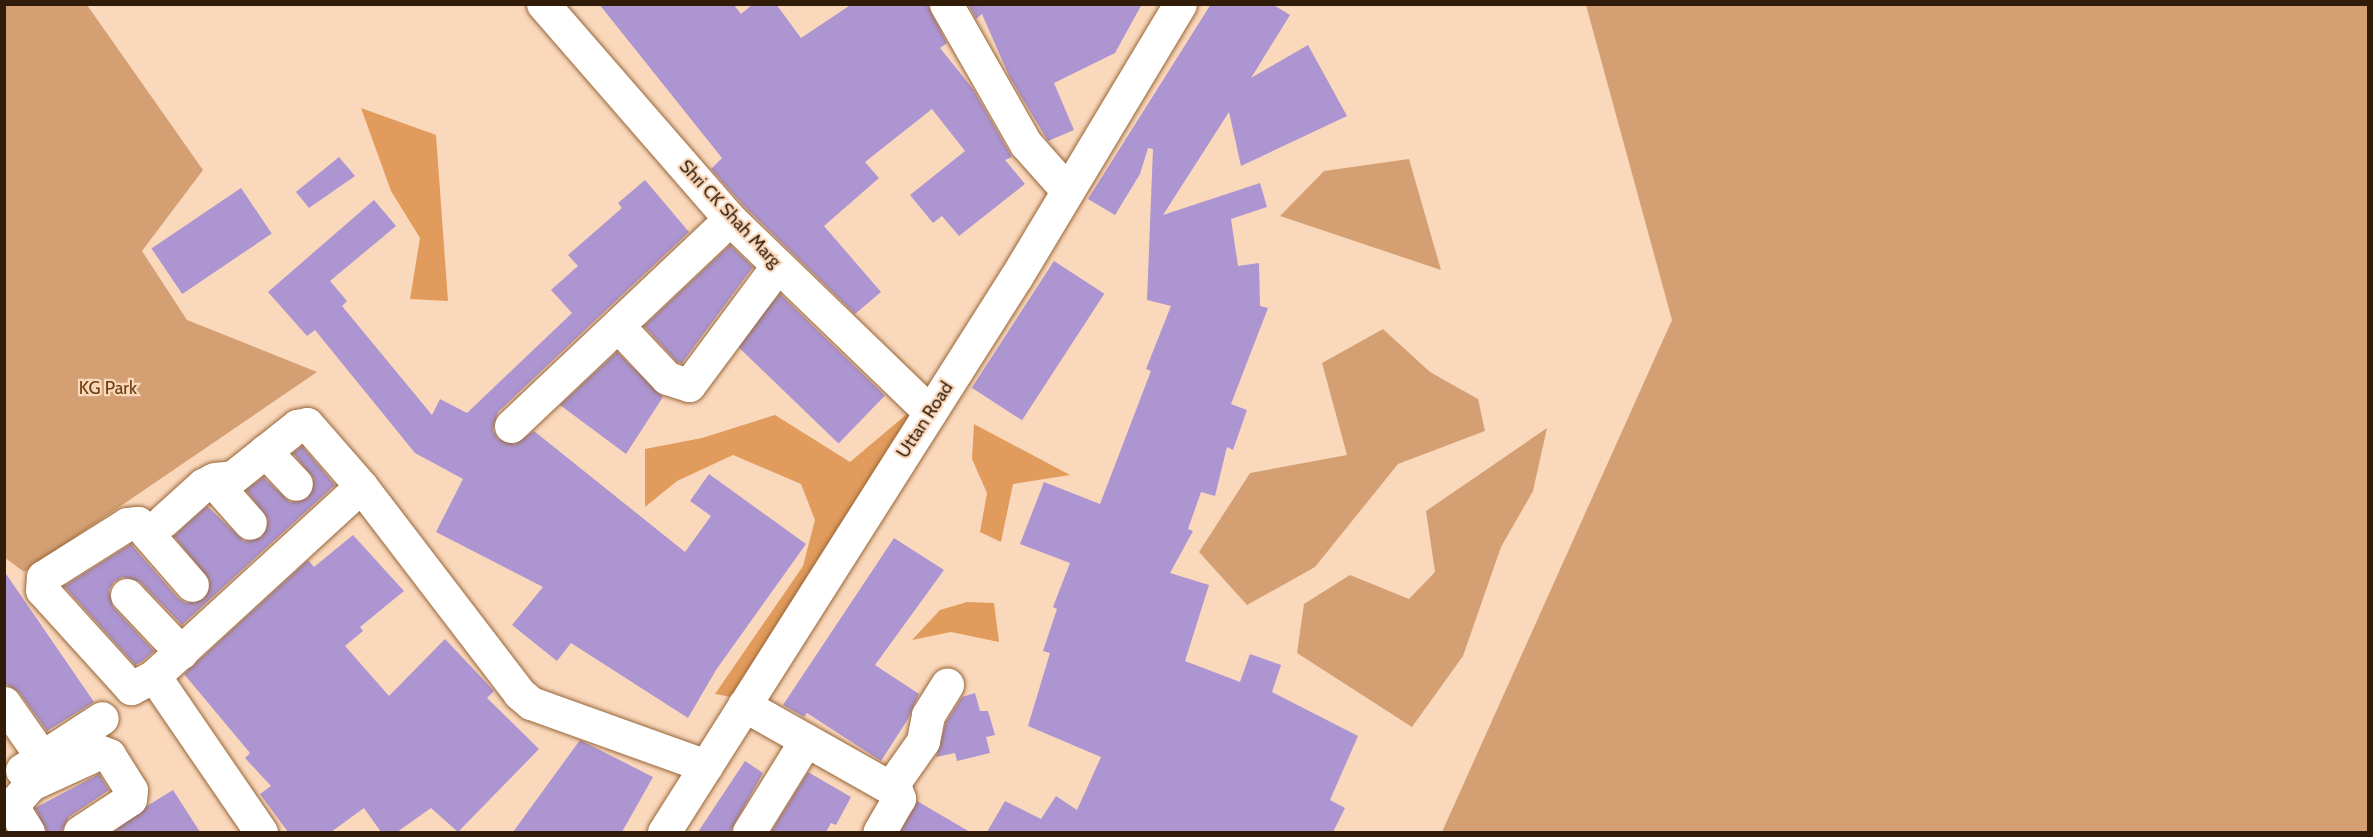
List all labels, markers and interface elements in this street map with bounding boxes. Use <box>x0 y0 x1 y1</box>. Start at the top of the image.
street label: Shri CK Shah Marg <box>675 156 785 272</box>
park label: KG Park <box>79 377 137 399</box>
street label: Uttan Road <box>892 378 958 462</box>

